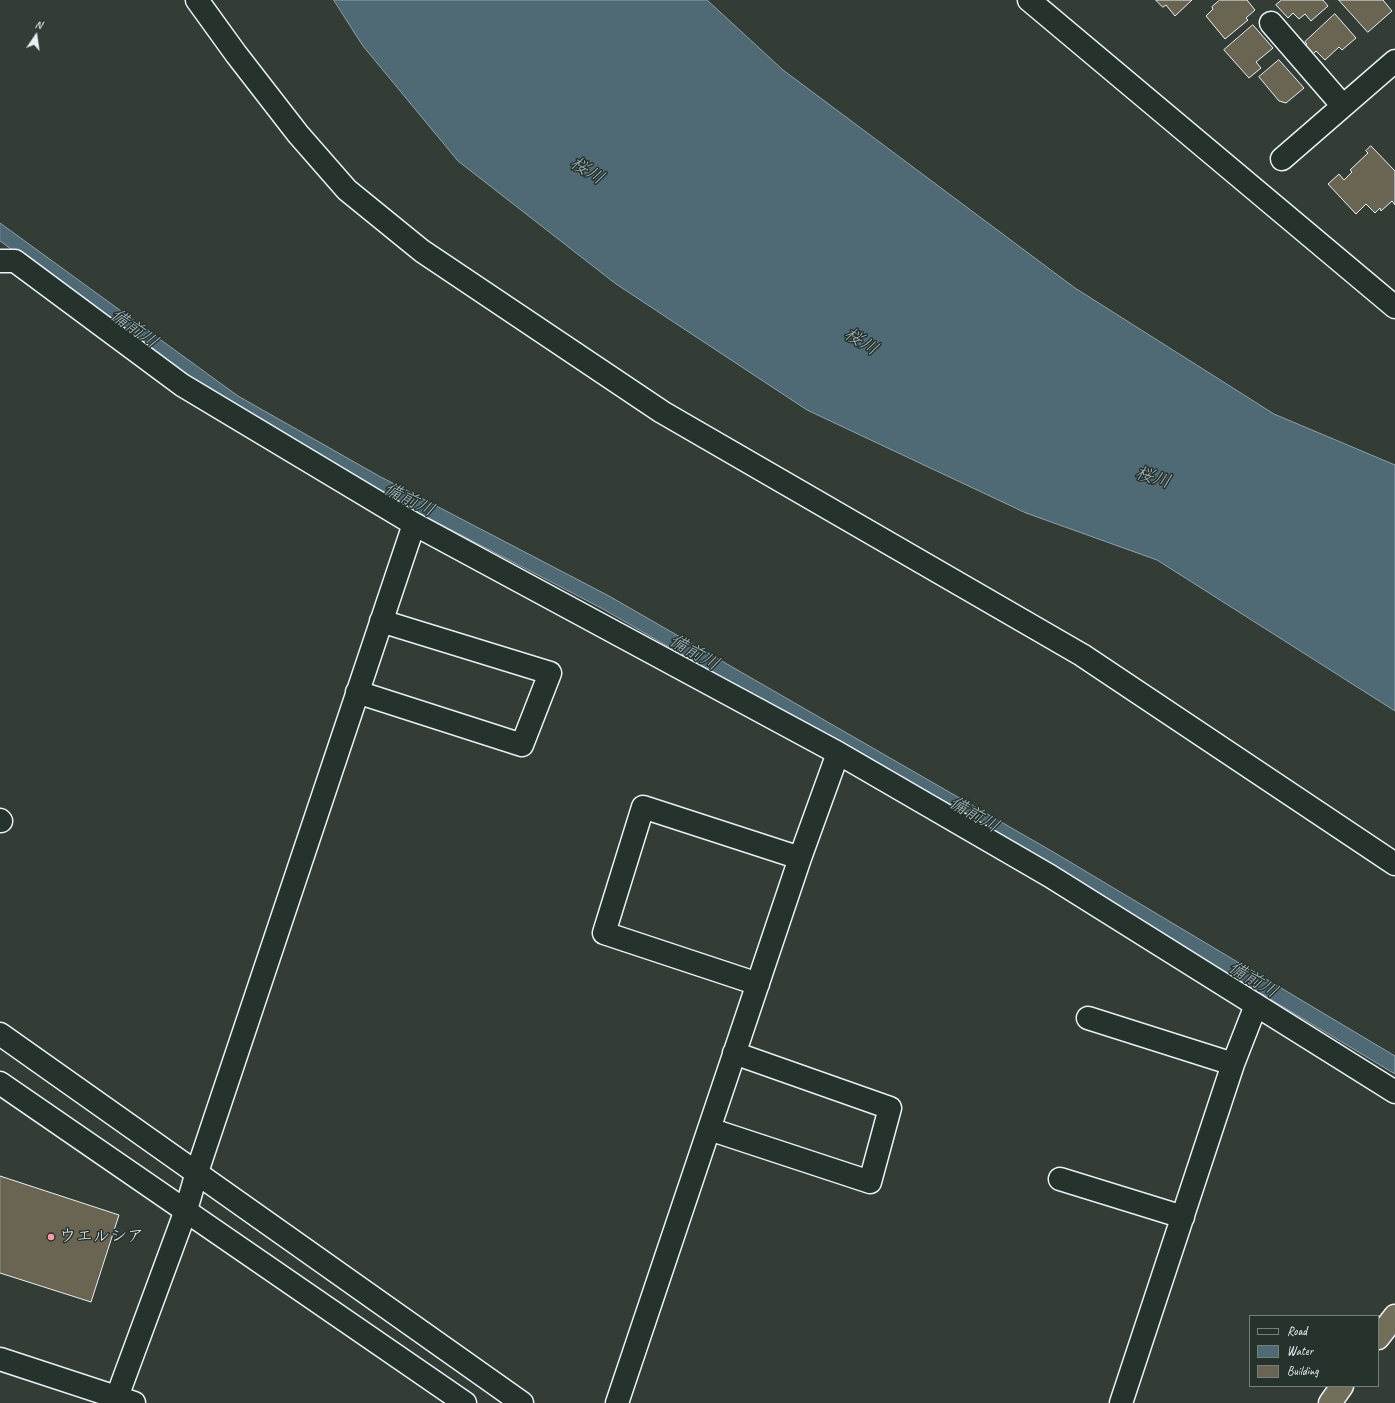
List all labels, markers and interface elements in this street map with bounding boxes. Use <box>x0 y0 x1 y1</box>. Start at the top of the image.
north arrow <box>16 16 56 56</box>
text: N <box>34 17 44 32</box>
water label: 桜川 <box>566 152 608 190</box>
water label: 備前川 <box>106 304 162 354</box>
water label: 桜川 <box>840 323 882 361</box>
water label: 桜川 <box>1133 462 1173 494</box>
water label: 備前川 <box>380 478 438 522</box>
water label: 備前川 <box>665 630 723 676</box>
water label: 備前川 <box>945 792 1003 838</box>
water label: 備前川 <box>1224 957 1282 1003</box>
place label: ウエルシア <box>59 1227 144 1247</box>
marker: ウエルシア <box>46 1232 56 1242</box>
legend <box>1249 1315 1379 1387</box>
text: Road <box>1287 1323 1307 1339</box>
text: Water <box>1287 1343 1313 1359</box>
text: Building <box>1287 1363 1319 1379</box>

